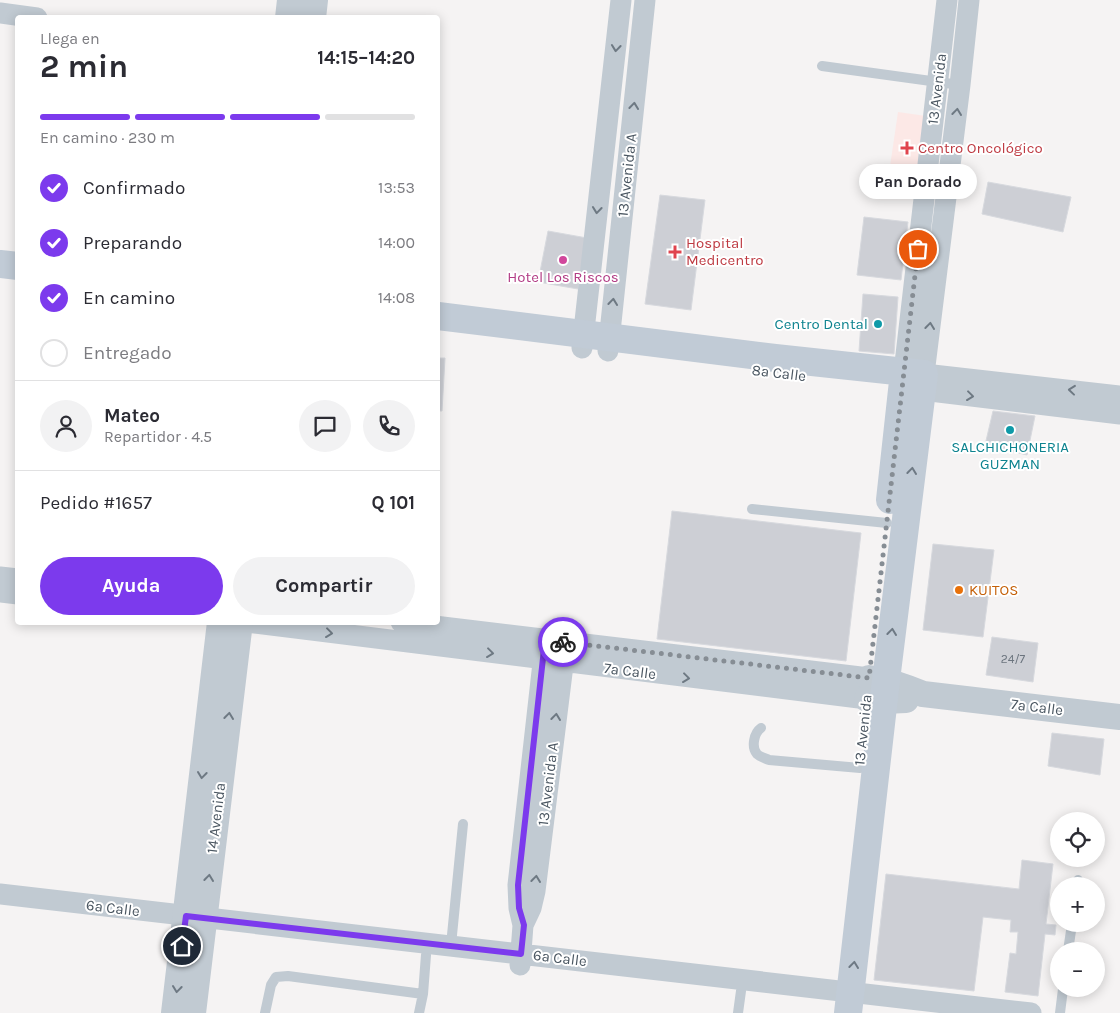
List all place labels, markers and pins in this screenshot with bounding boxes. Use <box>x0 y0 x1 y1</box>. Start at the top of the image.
place label: Centro Oncológico <box>918 139 1043 157</box>
marker: Centro Oncológico <box>900 141 914 155</box>
callout: Pan Dorado <box>859 164 977 199</box>
pin <box>897 228 939 270</box>
place label: Hospital Medicentro <box>686 234 764 269</box>
marker: Hospital Medicentro <box>668 245 682 259</box>
marker: Hotel Los Riscos <box>557 254 569 266</box>
place label: Hotel Los Riscos <box>507 268 619 286</box>
place label: Centro Dental <box>774 315 868 333</box>
marker: Centro Dental <box>872 318 884 330</box>
marker: SALCHICHONERIA GUZMAN <box>1004 424 1016 436</box>
place label: SALCHICHONERIA GUZMAN <box>951 438 1069 473</box>
place label: KUITOS <box>969 581 1018 599</box>
marker: KUITOS <box>953 584 965 596</box>
pin <box>161 925 203 967</box>

